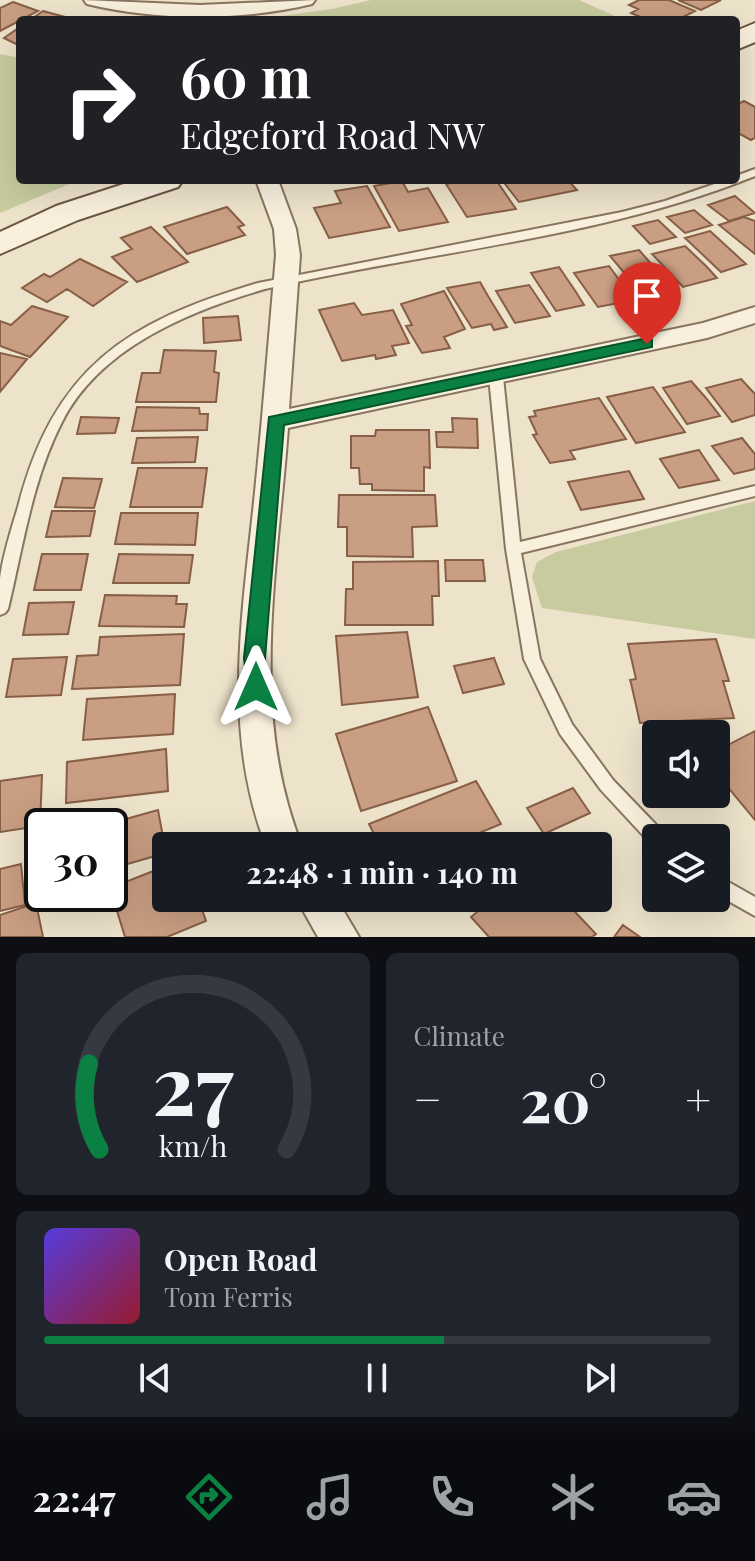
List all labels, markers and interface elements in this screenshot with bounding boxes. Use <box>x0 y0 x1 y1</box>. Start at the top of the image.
text: 60 m <box>180 38 311 113</box>
icon: right <box>48 48 152 152</box>
text: Edgeford Road NW <box>180 110 485 158</box>
pin <box>613 262 681 344</box>
icon: arrive <box>625 274 669 318</box>
position arrow <box>214 645 298 729</box>
map controls <box>642 720 730 912</box>
button: sound <box>642 720 730 808</box>
speed limit sign: 30 <box>24 808 128 912</box>
button: layers <box>642 824 730 912</box>
text: 22:48 · 1 min · 140 m <box>246 852 518 892</box>
text: Climate <box>414 1018 505 1053</box>
text: 27 <box>152 1026 234 1137</box>
text: 20° <box>520 1058 607 1138</box>
text: − <box>414 1068 442 1127</box>
text: + <box>685 1068 711 1127</box>
text: km/h <box>158 1126 227 1164</box>
text: Open Road <box>164 1239 317 1279</box>
text: Tom Ferris <box>164 1279 293 1314</box>
icon: previous <box>133 1356 177 1400</box>
icon: pause <box>355 1356 399 1400</box>
icon: next <box>578 1356 622 1400</box>
icon: directions <box>181 1469 237 1525</box>
icon: music <box>302 1469 358 1525</box>
icon: phone <box>424 1469 480 1525</box>
icon: climate <box>545 1469 601 1525</box>
icon: car <box>666 1469 722 1525</box>
text: 22:47 <box>33 1473 116 1521</box>

